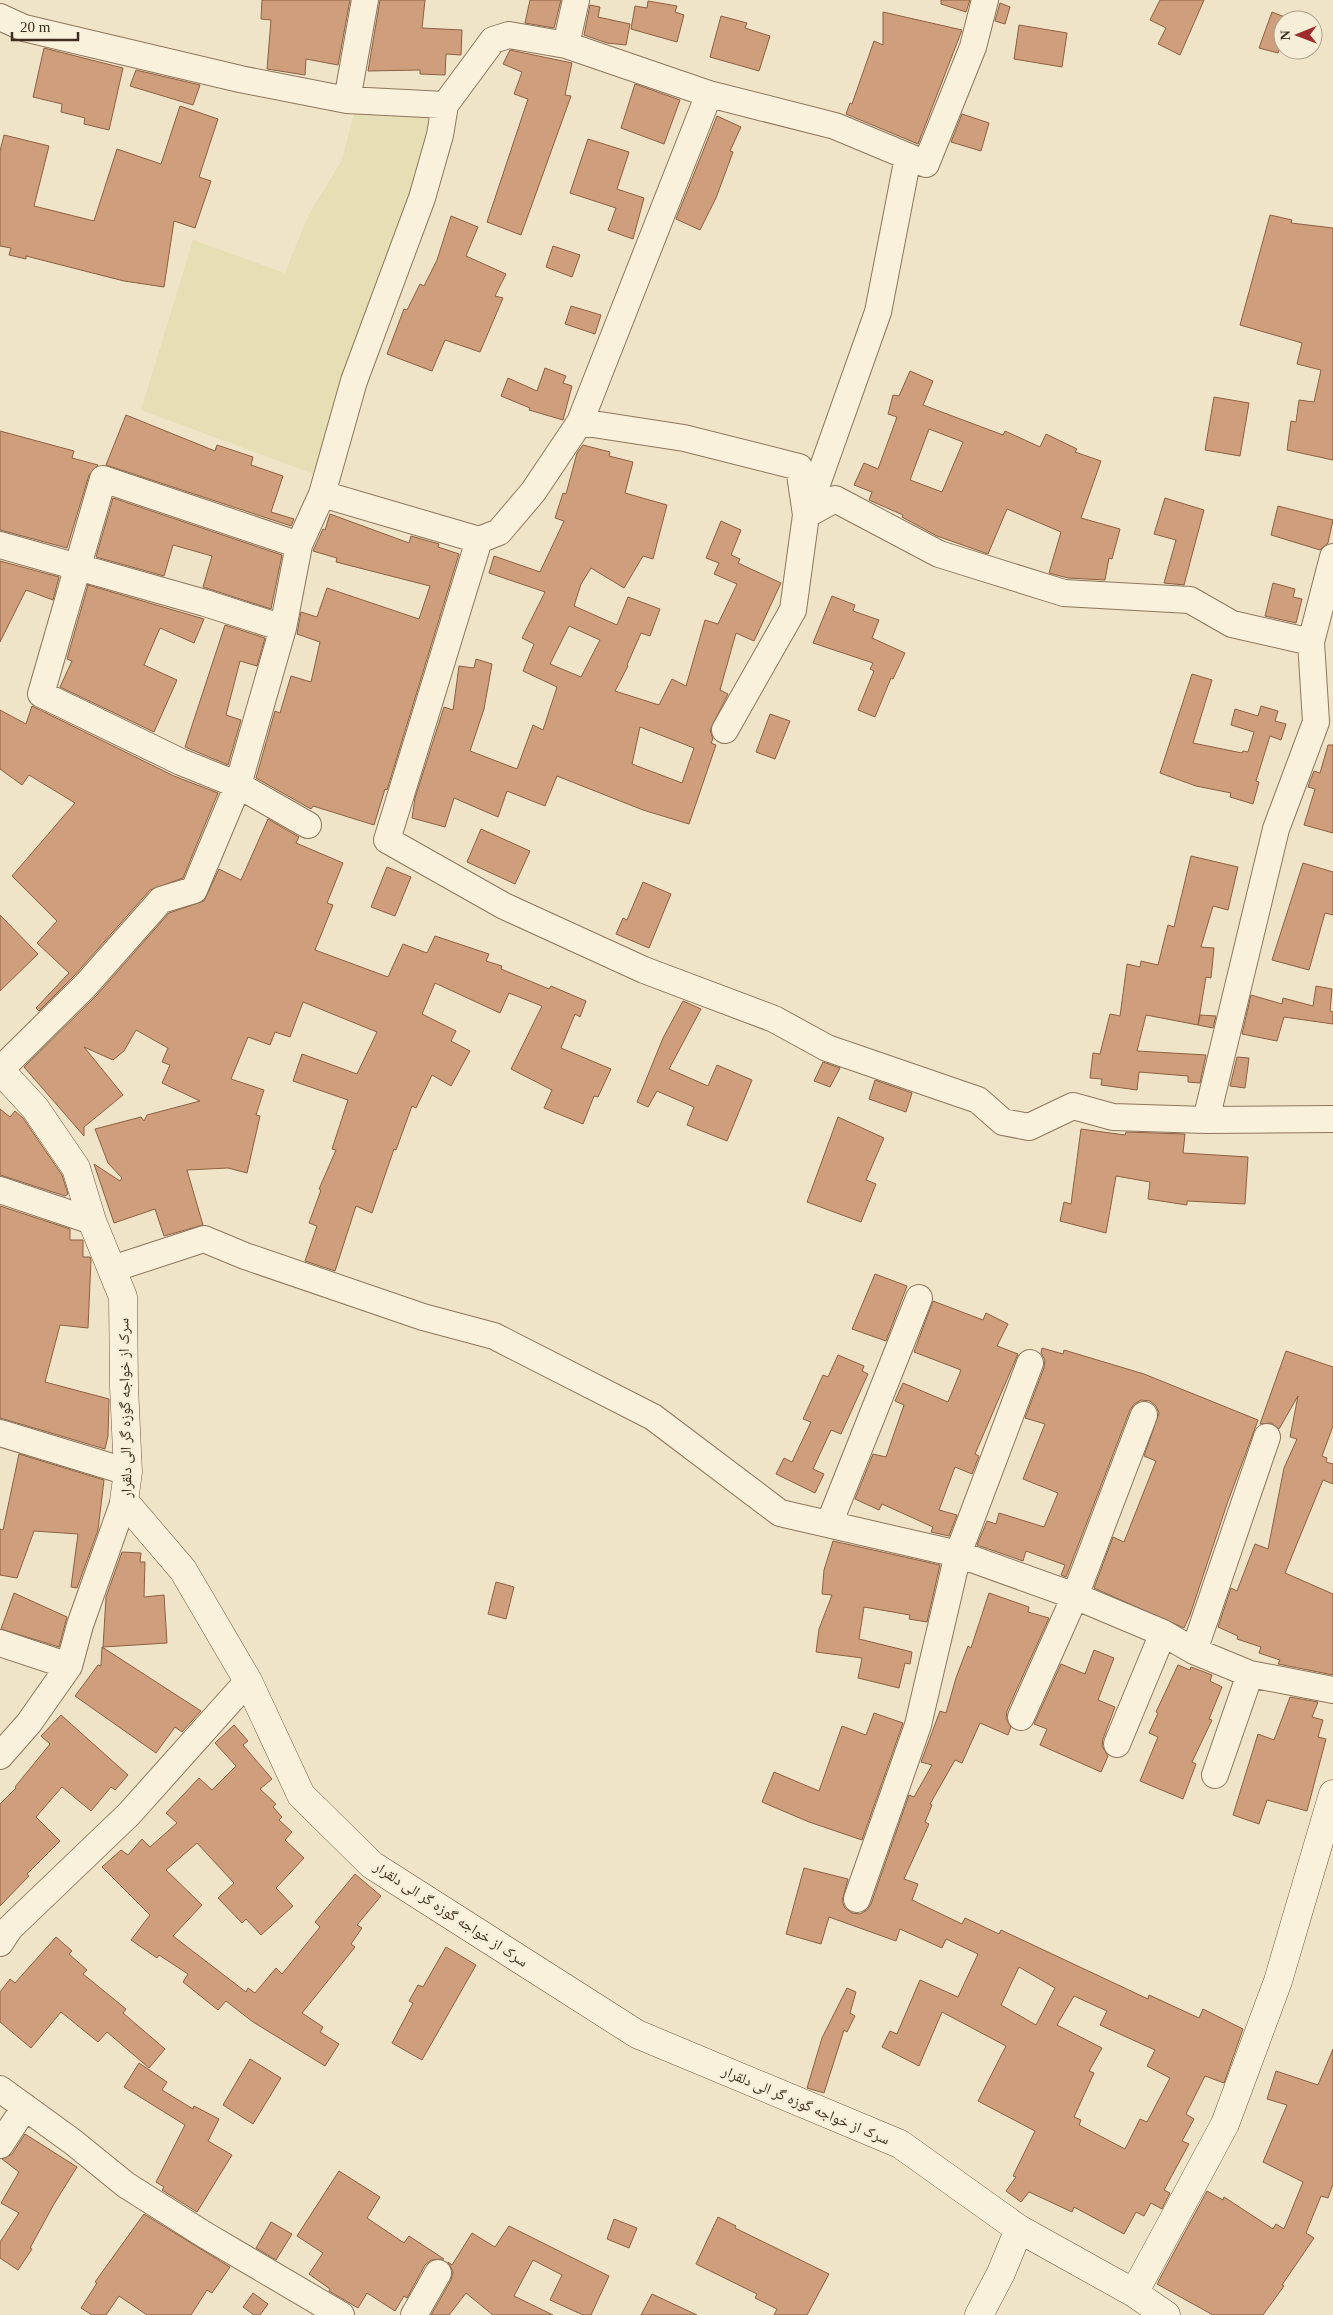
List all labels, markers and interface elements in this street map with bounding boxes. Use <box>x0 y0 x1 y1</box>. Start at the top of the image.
scale bar <box>12 10 79 42</box>
north arrow <box>1273 10 1323 60</box>
text: 20 m <box>20 19 51 35</box>
text: N <box>1278 30 1293 40</box>
street label: سرک از خواجه گوزه گر الی دلقرار <box>115 1318 137 1499</box>
street label: سرک از خواجه گوزه گر الی دلقرار <box>369 1858 531 1972</box>
street label: سرک از خواجه گوزه گر الی دلقرار <box>718 2062 892 2149</box>

